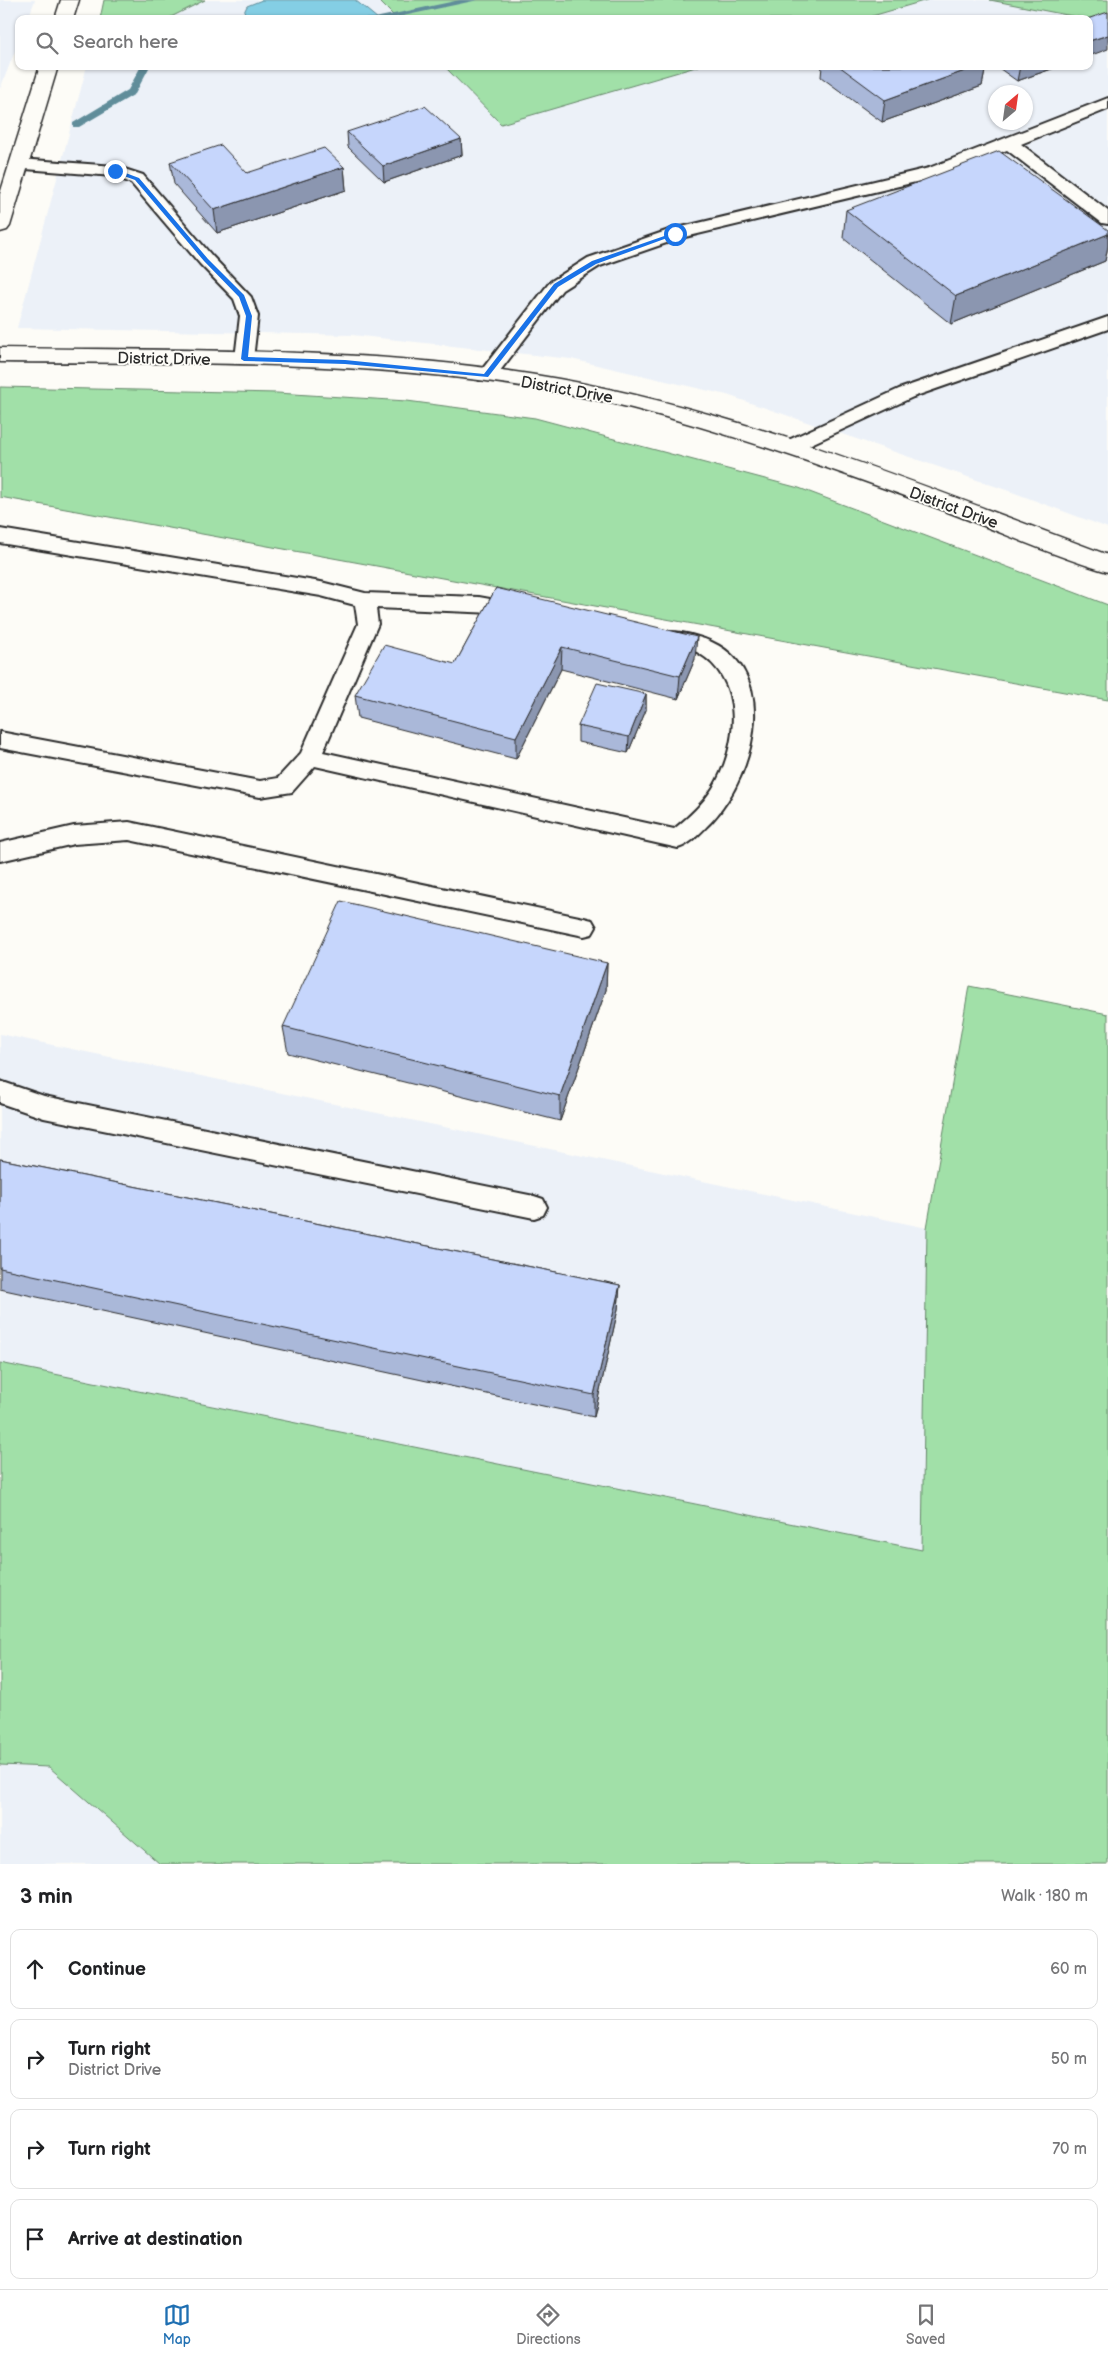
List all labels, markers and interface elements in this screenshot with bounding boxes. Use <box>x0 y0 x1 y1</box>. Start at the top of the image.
search box <box>15 15 1093 70</box>
icon: search <box>33 29 61 57</box>
text: Search here <box>73 31 178 54</box>
north arrow <box>988 85 1033 130</box>
route end <box>104 160 127 183</box>
route start <box>664 223 687 246</box>
street label: District Drive <box>117 349 211 370</box>
street label: District Drive <box>519 373 615 408</box>
street label: District Drive <box>906 484 1001 533</box>
text: 3 min <box>20 1884 73 1909</box>
text: Walk · 180 m <box>1001 1887 1088 1906</box>
icon: ahead <box>21 1955 49 1983</box>
text: Continue <box>68 1958 146 1981</box>
text: 60 m <box>1050 1960 1087 1979</box>
text: Turn right <box>68 2038 151 2061</box>
icon: right <box>21 2045 49 2073</box>
text: 50 m <box>1051 2050 1087 2069</box>
text: District Drive <box>68 2061 161 2080</box>
icon: right <box>21 2135 49 2163</box>
text: Turn right <box>68 2138 151 2161</box>
text: 70 m <box>1052 2140 1087 2159</box>
icon: arrive <box>21 2225 49 2253</box>
text: Arrive at destination <box>68 2228 243 2251</box>
tab: Map <box>163 2301 191 2348</box>
tab: Directions <box>516 2301 581 2348</box>
tab: Saved <box>906 2301 945 2348</box>

